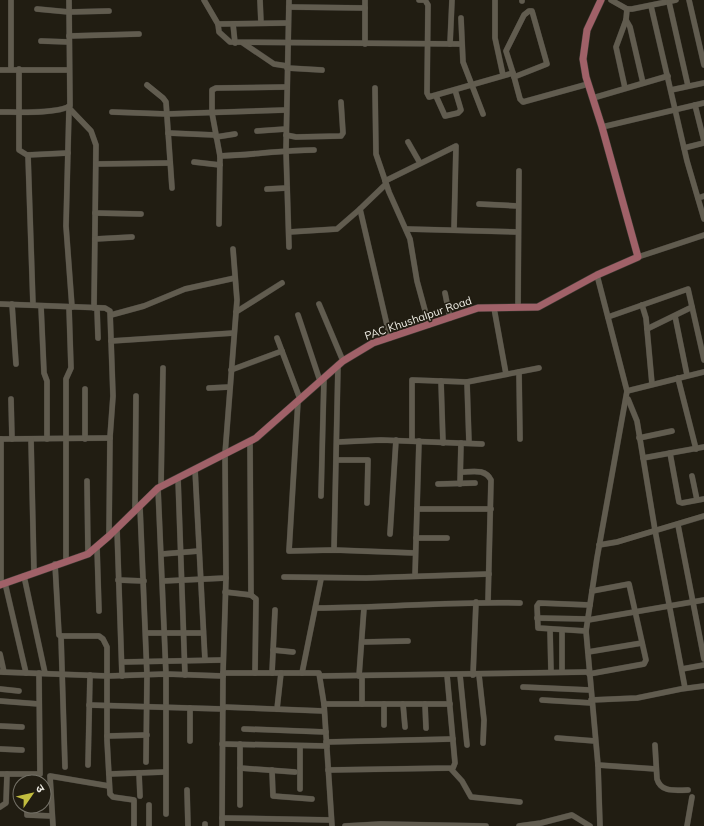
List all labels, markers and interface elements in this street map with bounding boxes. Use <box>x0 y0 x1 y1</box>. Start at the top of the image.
street label: PAC Khushalpur Road <box>363 293 473 343</box>
north arrow <box>12 774 52 814</box>
text: उ <box>33 782 48 795</box>

